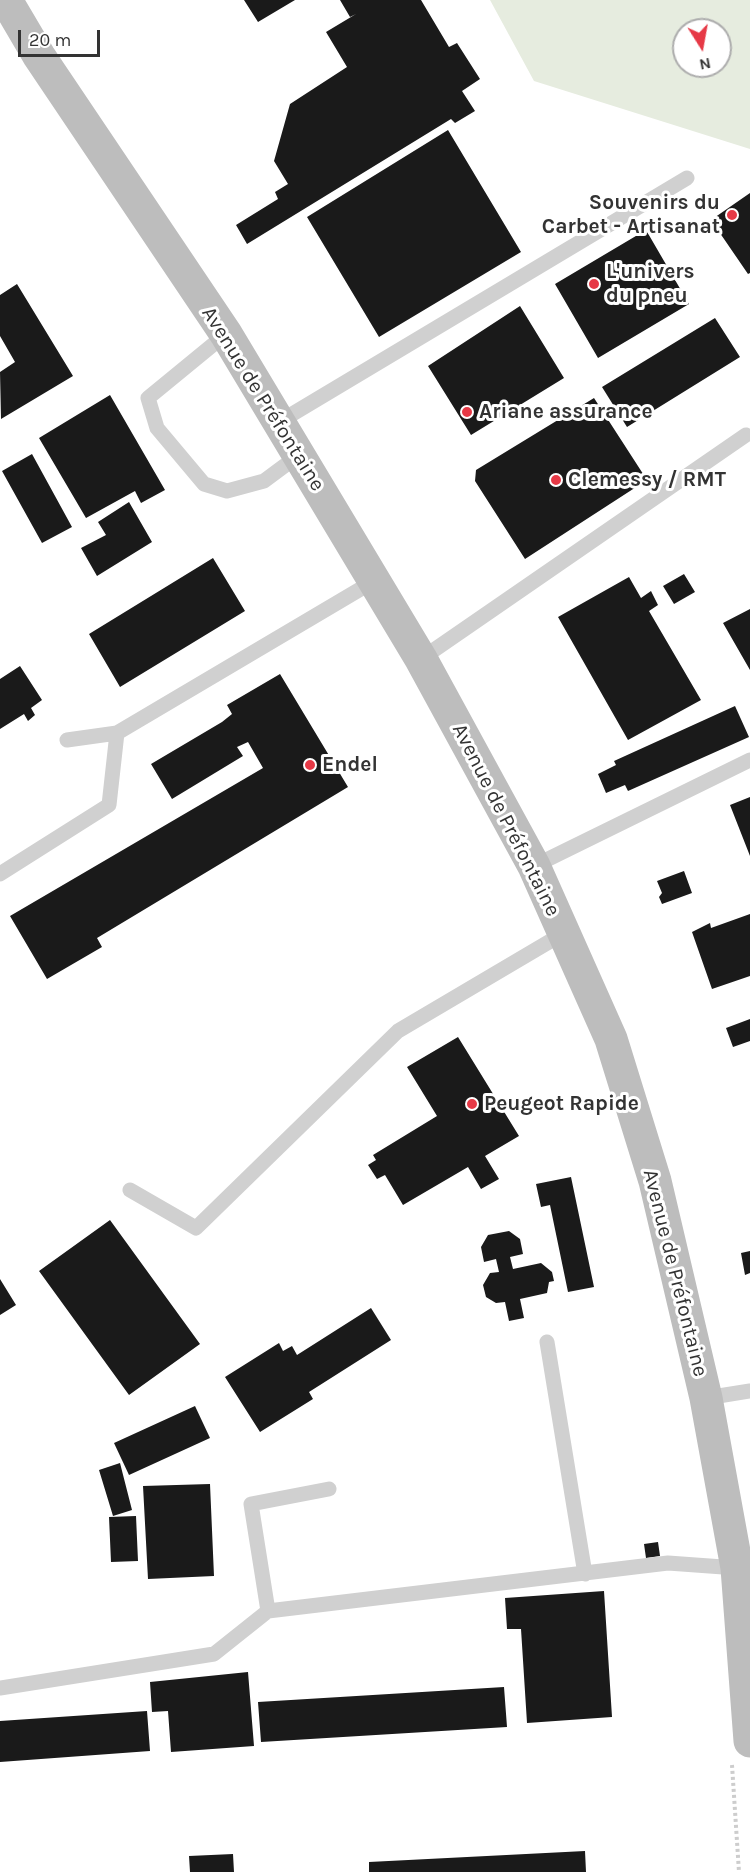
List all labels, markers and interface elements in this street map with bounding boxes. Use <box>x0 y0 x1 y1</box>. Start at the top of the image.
scale bar <box>21 18 104 56</box>
north arrow <box>672 18 732 78</box>
text: 20 m <box>29 29 71 51</box>
text: N <box>698 54 713 75</box>
place label: Souvenirs du Carbet - Artisanat <box>542 190 720 240</box>
marker: Souvenirs du Carbet - Artisanat <box>725 208 739 222</box>
place label: L'univers du pneu <box>606 259 695 309</box>
marker: L'univers du pneu <box>587 277 601 291</box>
street label: Avenue de Préfontaine <box>196 302 330 496</box>
place label: Ariane assurance <box>479 399 653 425</box>
marker: Ariane assurance <box>460 405 474 419</box>
place label: Clemessy / RMT <box>568 467 726 493</box>
marker: Clemessy / RMT <box>549 473 563 487</box>
street label: Avenue de Préfontaine <box>446 719 566 921</box>
place label: Endel <box>322 752 378 778</box>
marker: Endel <box>303 758 317 772</box>
place label: Peugeot Rapide <box>484 1091 639 1117</box>
marker: Peugeot Rapide <box>465 1097 479 1111</box>
street label: Avenue de Préfontaine <box>637 1167 713 1379</box>

